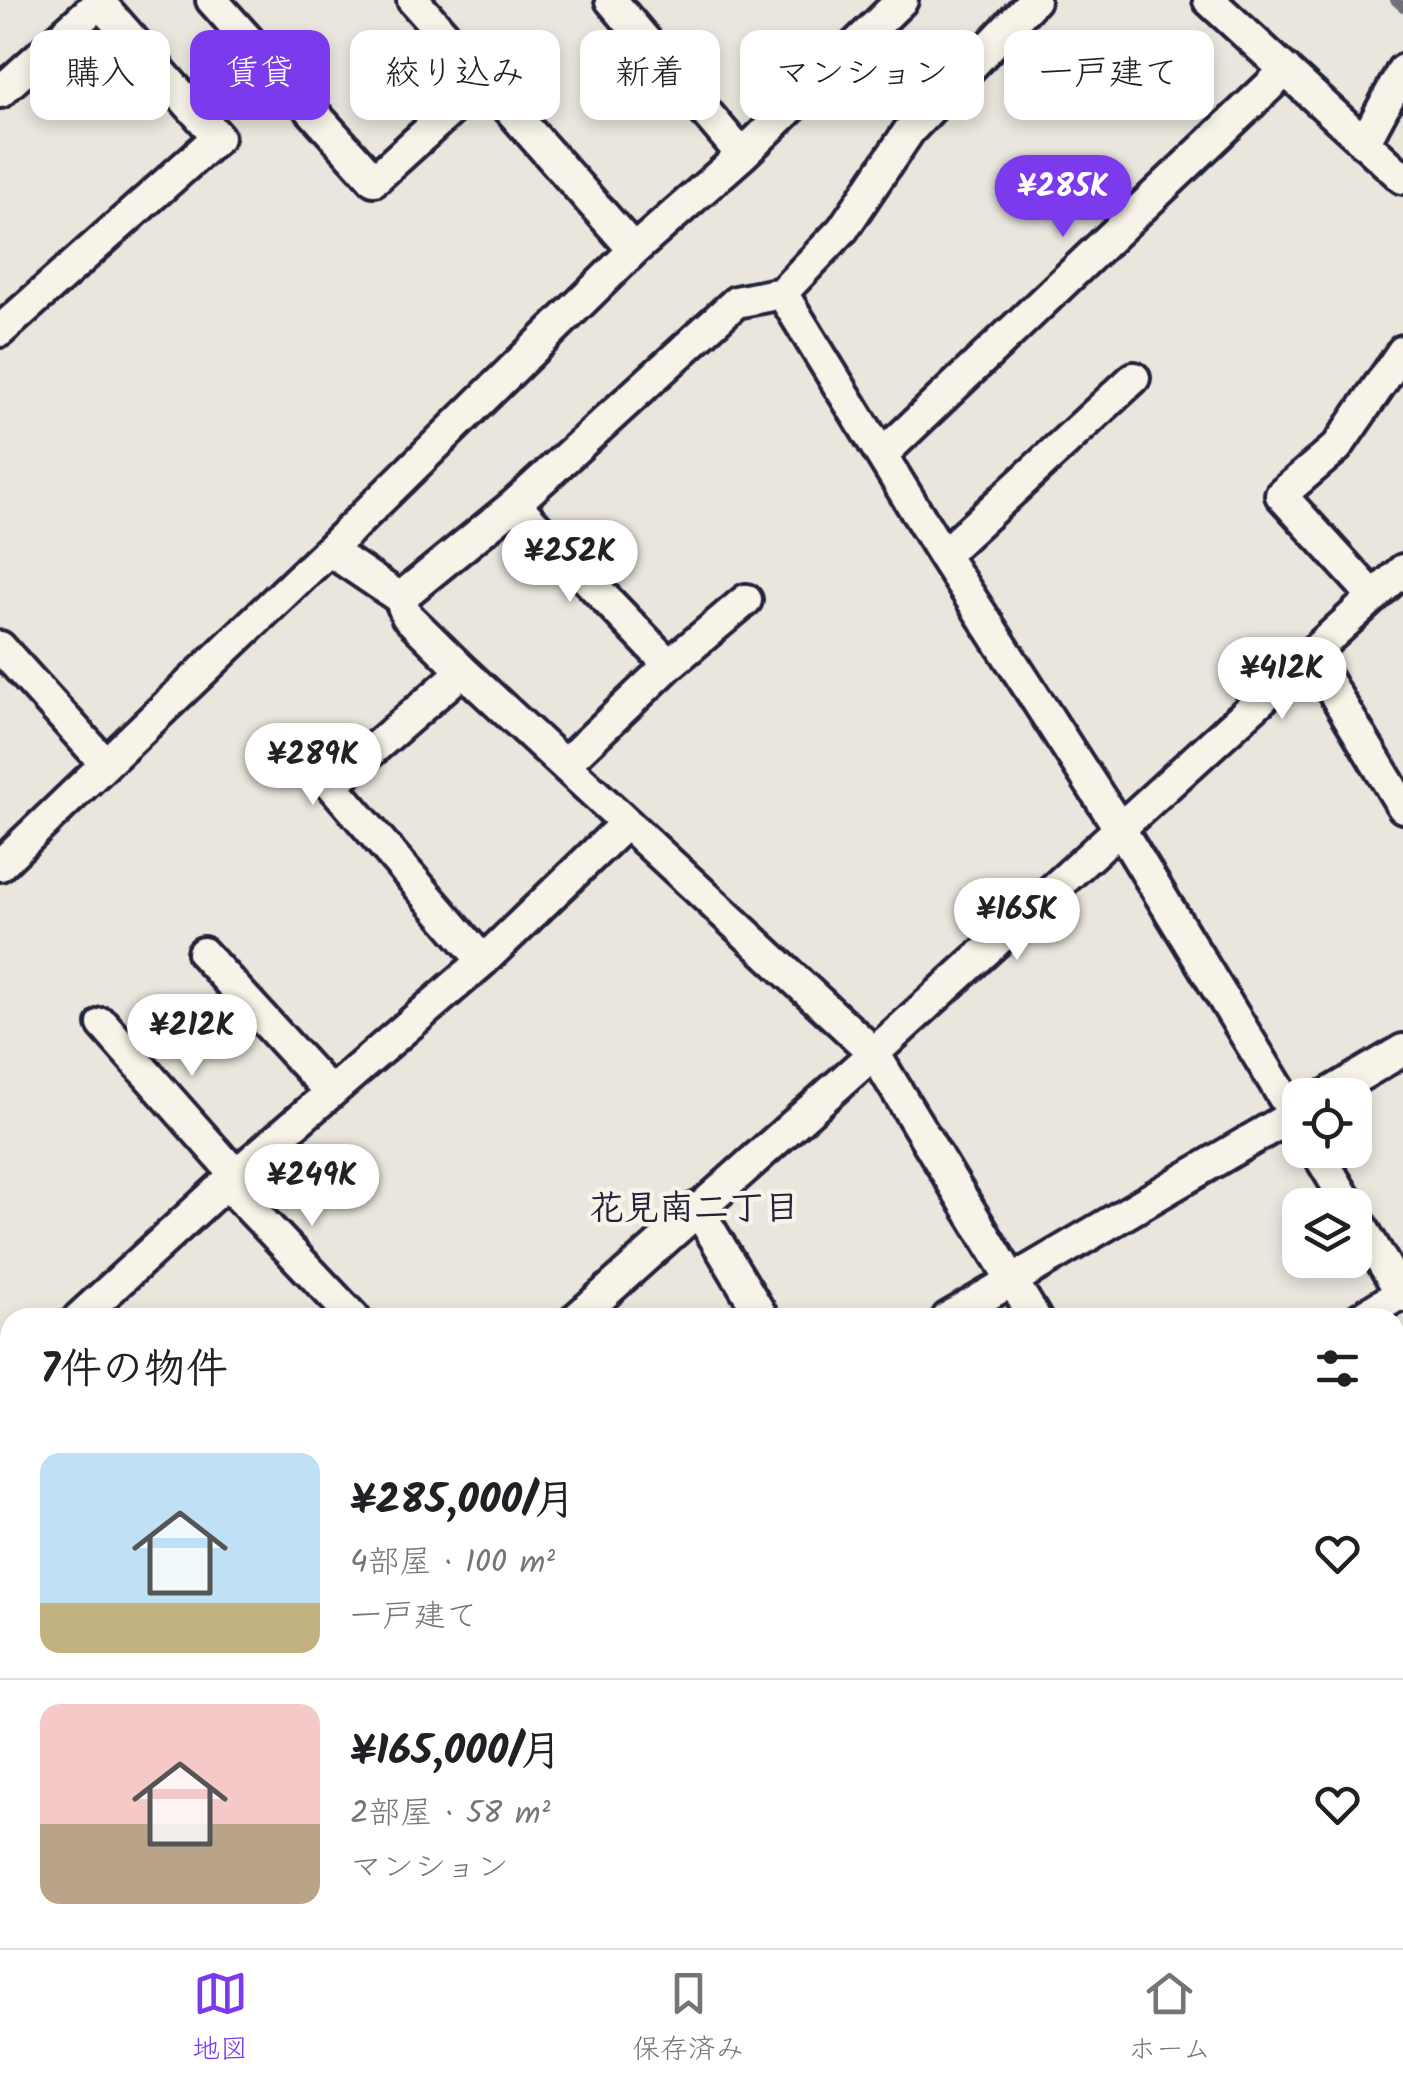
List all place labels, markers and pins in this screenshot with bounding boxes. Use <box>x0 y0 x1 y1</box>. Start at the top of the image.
pin: ¥285K <box>993 155 1133 240</box>
pin: ¥252K <box>500 520 640 605</box>
pin: ¥412K <box>1212 637 1352 722</box>
pin: ¥289K <box>243 723 383 808</box>
pin: ¥165K <box>947 878 1087 963</box>
pin: ¥212K <box>122 994 262 1079</box>
pin: ¥249K <box>242 1144 382 1229</box>

